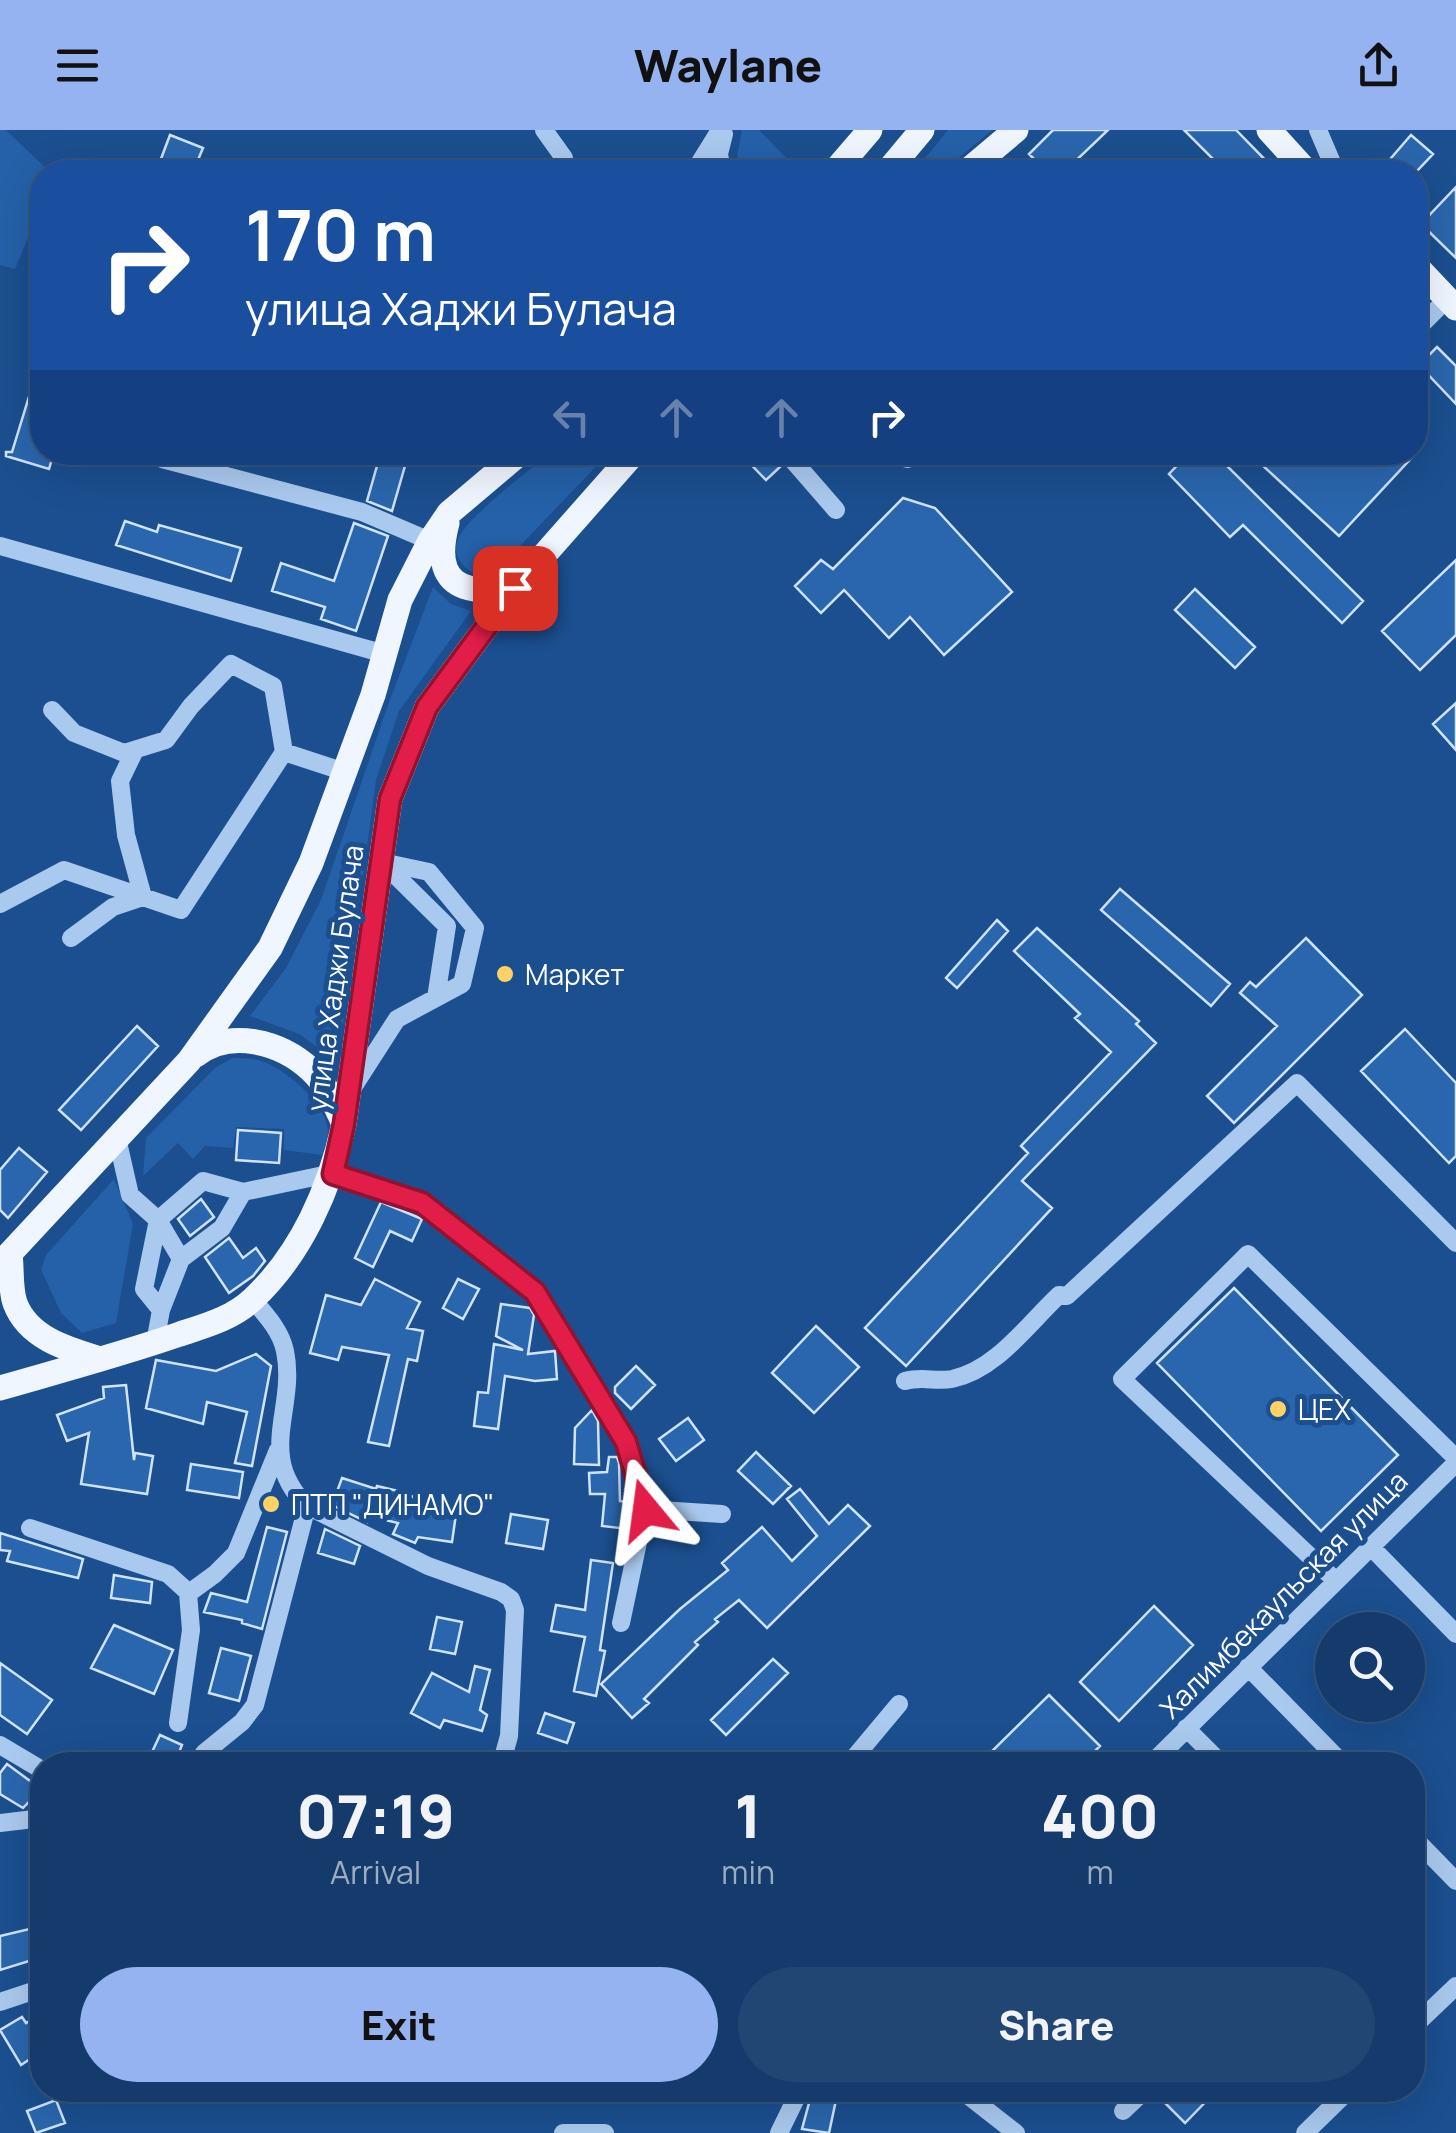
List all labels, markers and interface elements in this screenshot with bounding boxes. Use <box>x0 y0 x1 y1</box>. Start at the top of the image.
text: Waylane <box>634 34 822 96</box>
icon: menu <box>50 38 105 93</box>
icon: share <box>1351 38 1406 93</box>
text: 170 m <box>245 186 436 282</box>
icon: right <box>80 200 210 330</box>
text: улица Хаджи Булача <box>245 277 677 339</box>
icon: left <box>544 390 599 445</box>
icon: ahead <box>649 390 704 445</box>
icon: ahead <box>754 390 809 445</box>
icon: right <box>859 390 914 445</box>
pin <box>473 546 558 631</box>
icon: arrive <box>488 561 543 616</box>
street label: улица Хаджи Булача <box>296 842 372 1114</box>
place label: Маркет <box>525 955 624 993</box>
marker: Маркет <box>494 963 516 985</box>
place label: ЦЕХ <box>1298 1390 1351 1428</box>
marker: ЦЕХ <box>1267 1398 1289 1420</box>
position arrow <box>594 1458 698 1562</box>
street label: Халимбекаульская улица <box>1151 1462 1415 1726</box>
place label: ПТП "ДИНАМО" <box>291 1485 495 1523</box>
marker: ПТП "ДИНАМО" <box>260 1493 282 1515</box>
map controls <box>1315 1612 1425 1722</box>
button: search <box>1315 1612 1425 1722</box>
text: 07:19 <box>296 1774 455 1856</box>
text: 1 <box>735 1774 762 1856</box>
text: 400 <box>1041 1774 1159 1856</box>
text: Arrival <box>330 1850 421 1894</box>
text: min <box>721 1850 775 1894</box>
text: m <box>1086 1850 1114 1894</box>
button: Exit <box>80 1967 718 2082</box>
button: Share <box>738 1967 1375 2082</box>

